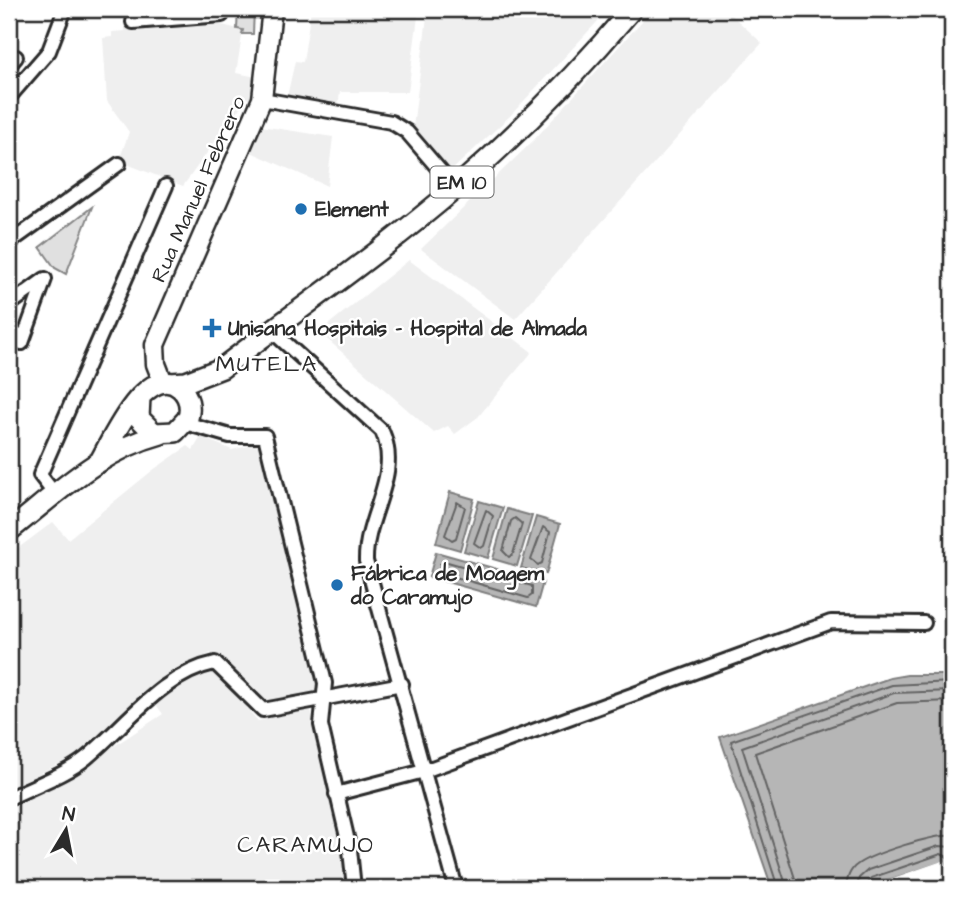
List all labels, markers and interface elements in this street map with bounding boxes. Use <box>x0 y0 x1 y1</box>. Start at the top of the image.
street label: Rua Manuel Febrero <box>144 91 253 287</box>
road number: EM 10 <box>430 166 494 198</box>
place label: Element <box>315 195 389 224</box>
marker: Element <box>293 201 309 217</box>
place label: Unisana Hospitais - Hospital de Almada <box>228 314 587 344</box>
marker: Unisana Hospitais - Hospital de Almada <box>202 318 222 338</box>
district label: MUTELA <box>216 348 318 380</box>
place label: Fábrica de Moagem do Caramujo <box>350 559 545 613</box>
marker: Fábrica de Moagem do Caramujo <box>329 577 345 593</box>
north arrow <box>32 796 102 866</box>
text: N <box>60 800 77 829</box>
district label: CARAMUJO <box>237 829 375 861</box>

